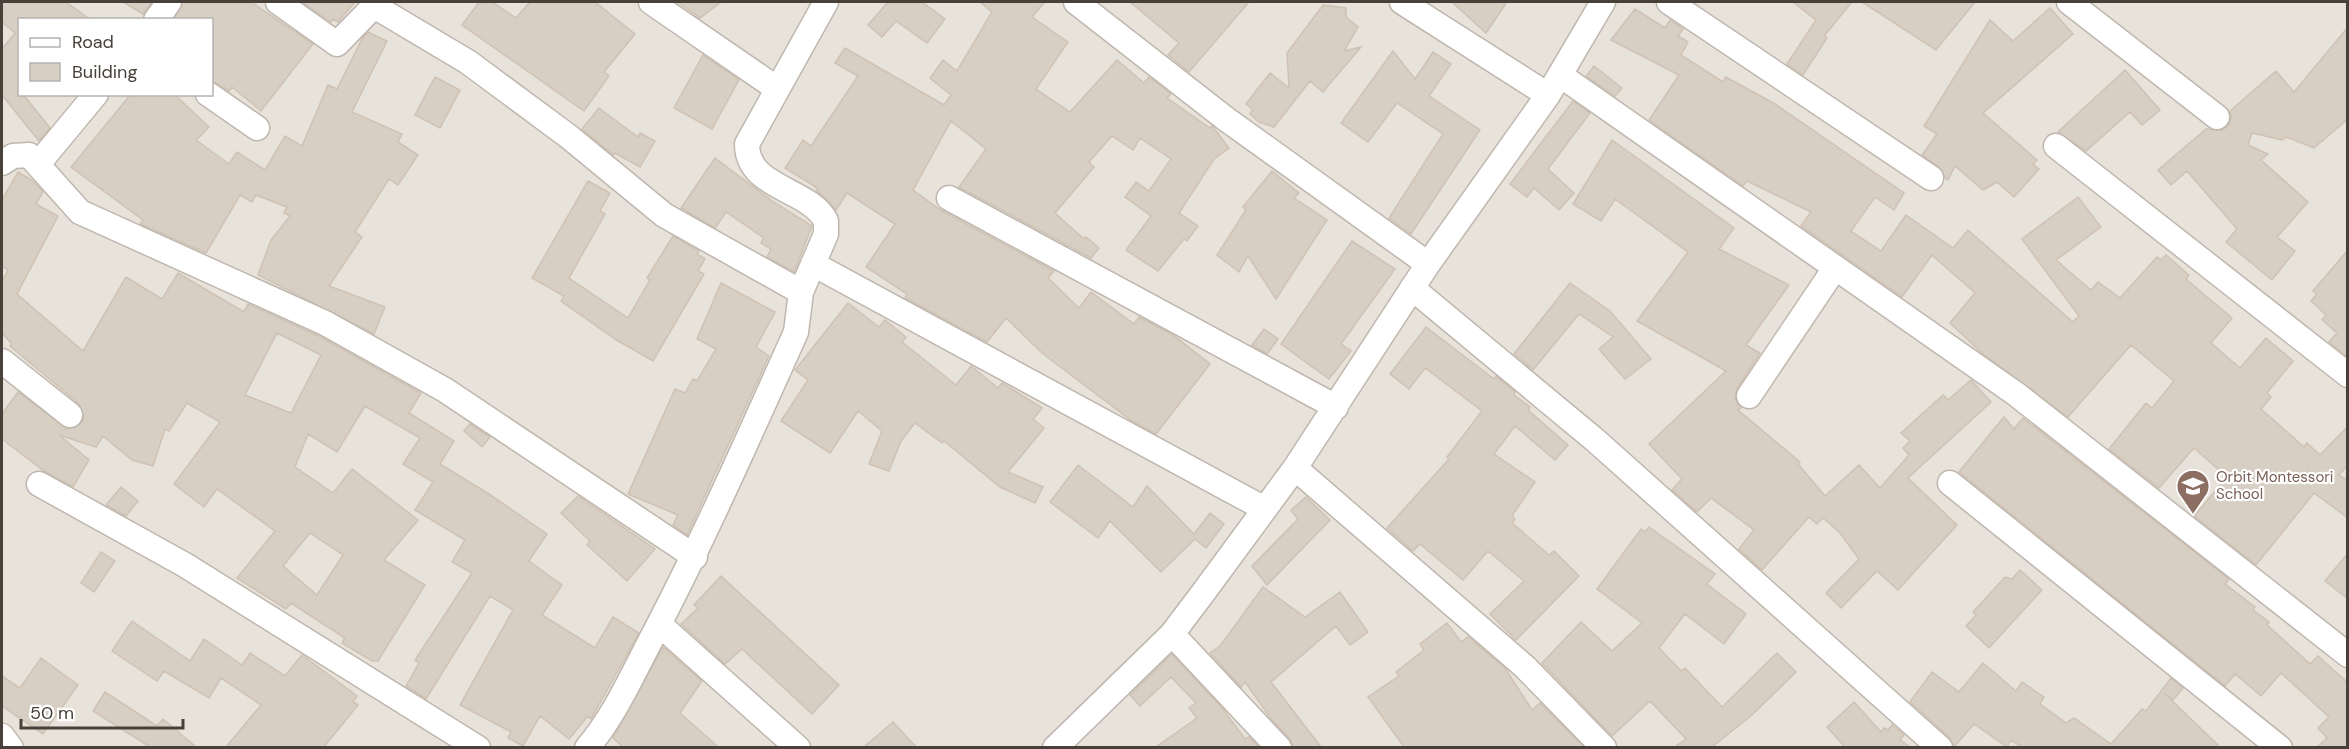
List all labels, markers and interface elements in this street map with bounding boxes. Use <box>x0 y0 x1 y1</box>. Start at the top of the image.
legend <box>18 18 213 96</box>
text: Road <box>72 30 114 54</box>
text: Building <box>72 60 137 84</box>
place label: Orbit Montessori School <box>2216 467 2333 504</box>
school or university icon: Orbit Montessori School <box>2175 468 2211 515</box>
scale bar <box>21 692 183 730</box>
text: 50 m <box>30 701 74 725</box>

